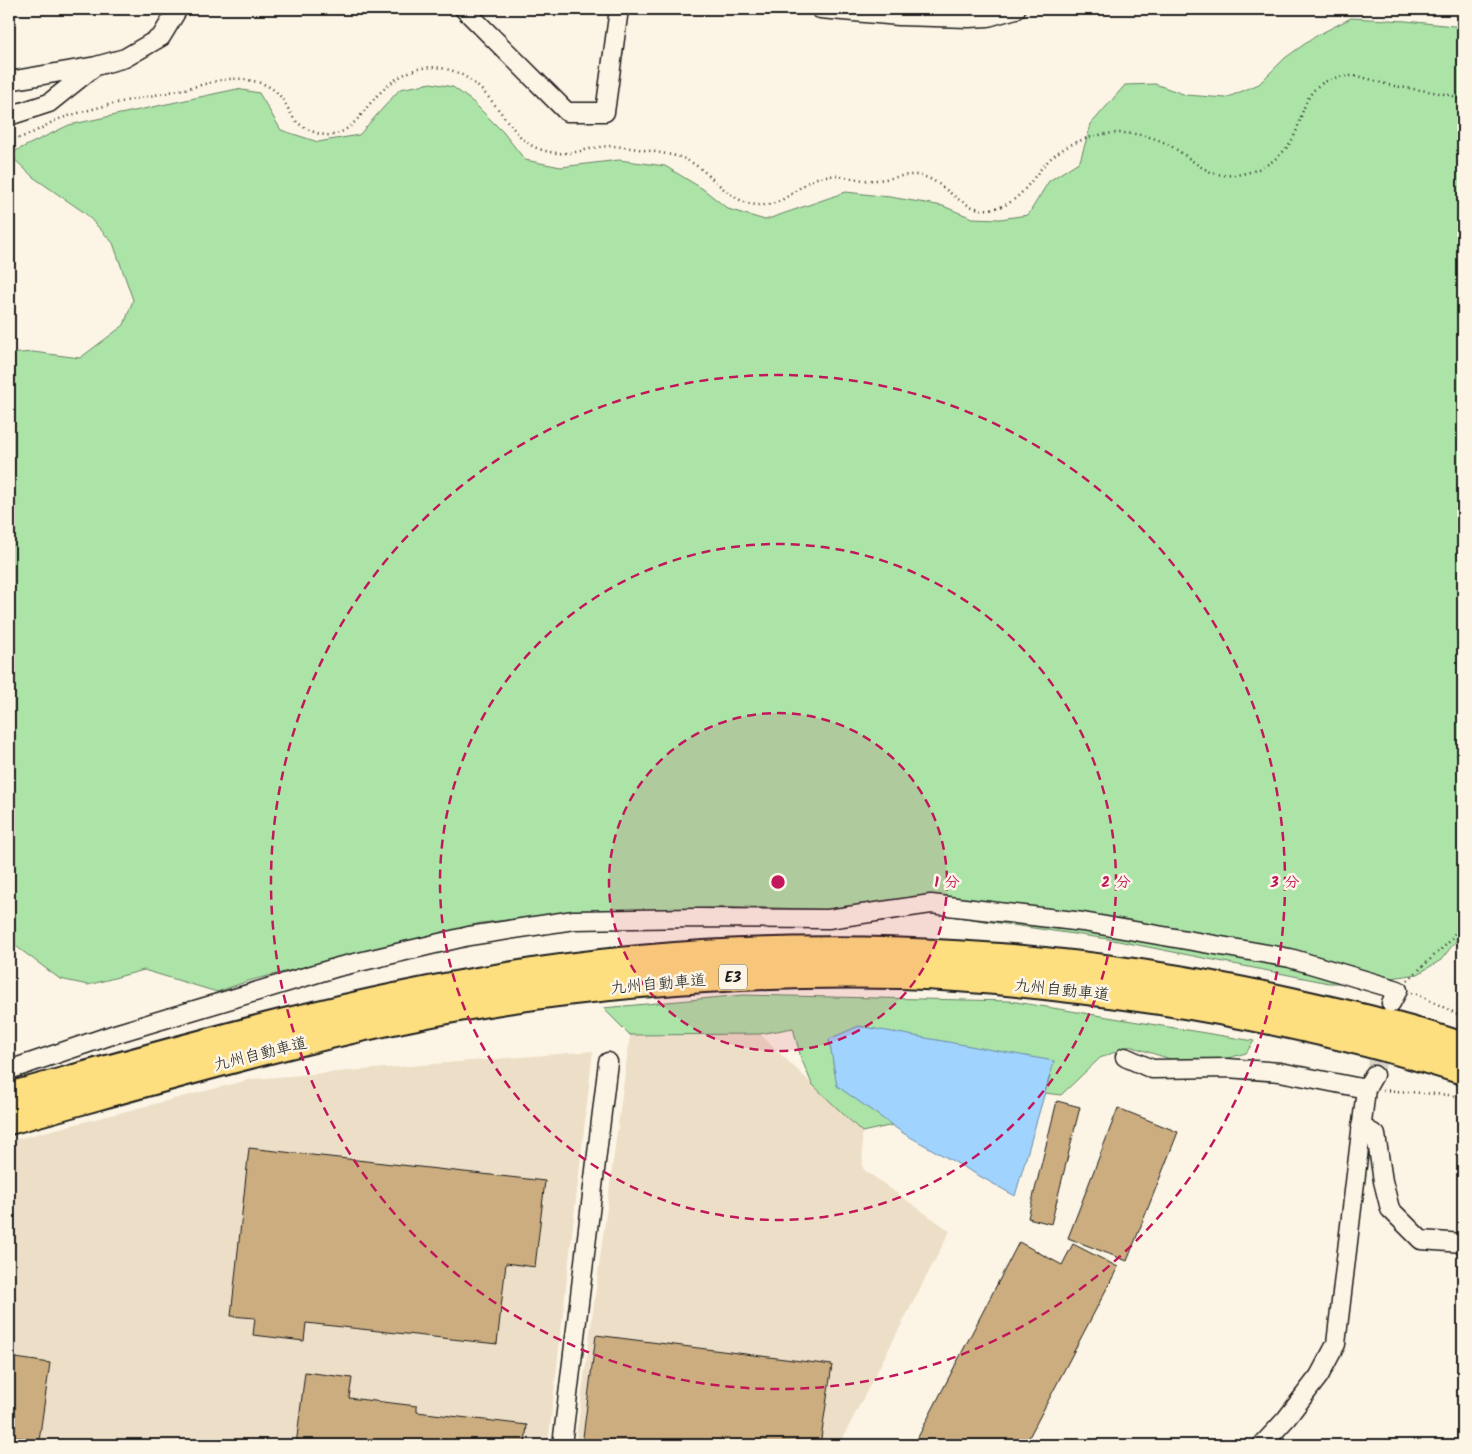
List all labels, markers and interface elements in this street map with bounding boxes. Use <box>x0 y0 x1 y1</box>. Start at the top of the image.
text: 1 分 <box>934 871 960 895</box>
text: 2 分 <box>1101 871 1131 895</box>
text: 3 分 <box>1270 871 1299 895</box>
centre of rings <box>769 873 787 891</box>
road number: E3 <box>719 964 747 990</box>
street label: 九州自動車道 <box>609 968 707 1001</box>
street label: 九州自動車道 <box>1013 973 1111 1008</box>
street label: 九州自動車道 <box>211 1031 310 1078</box>

